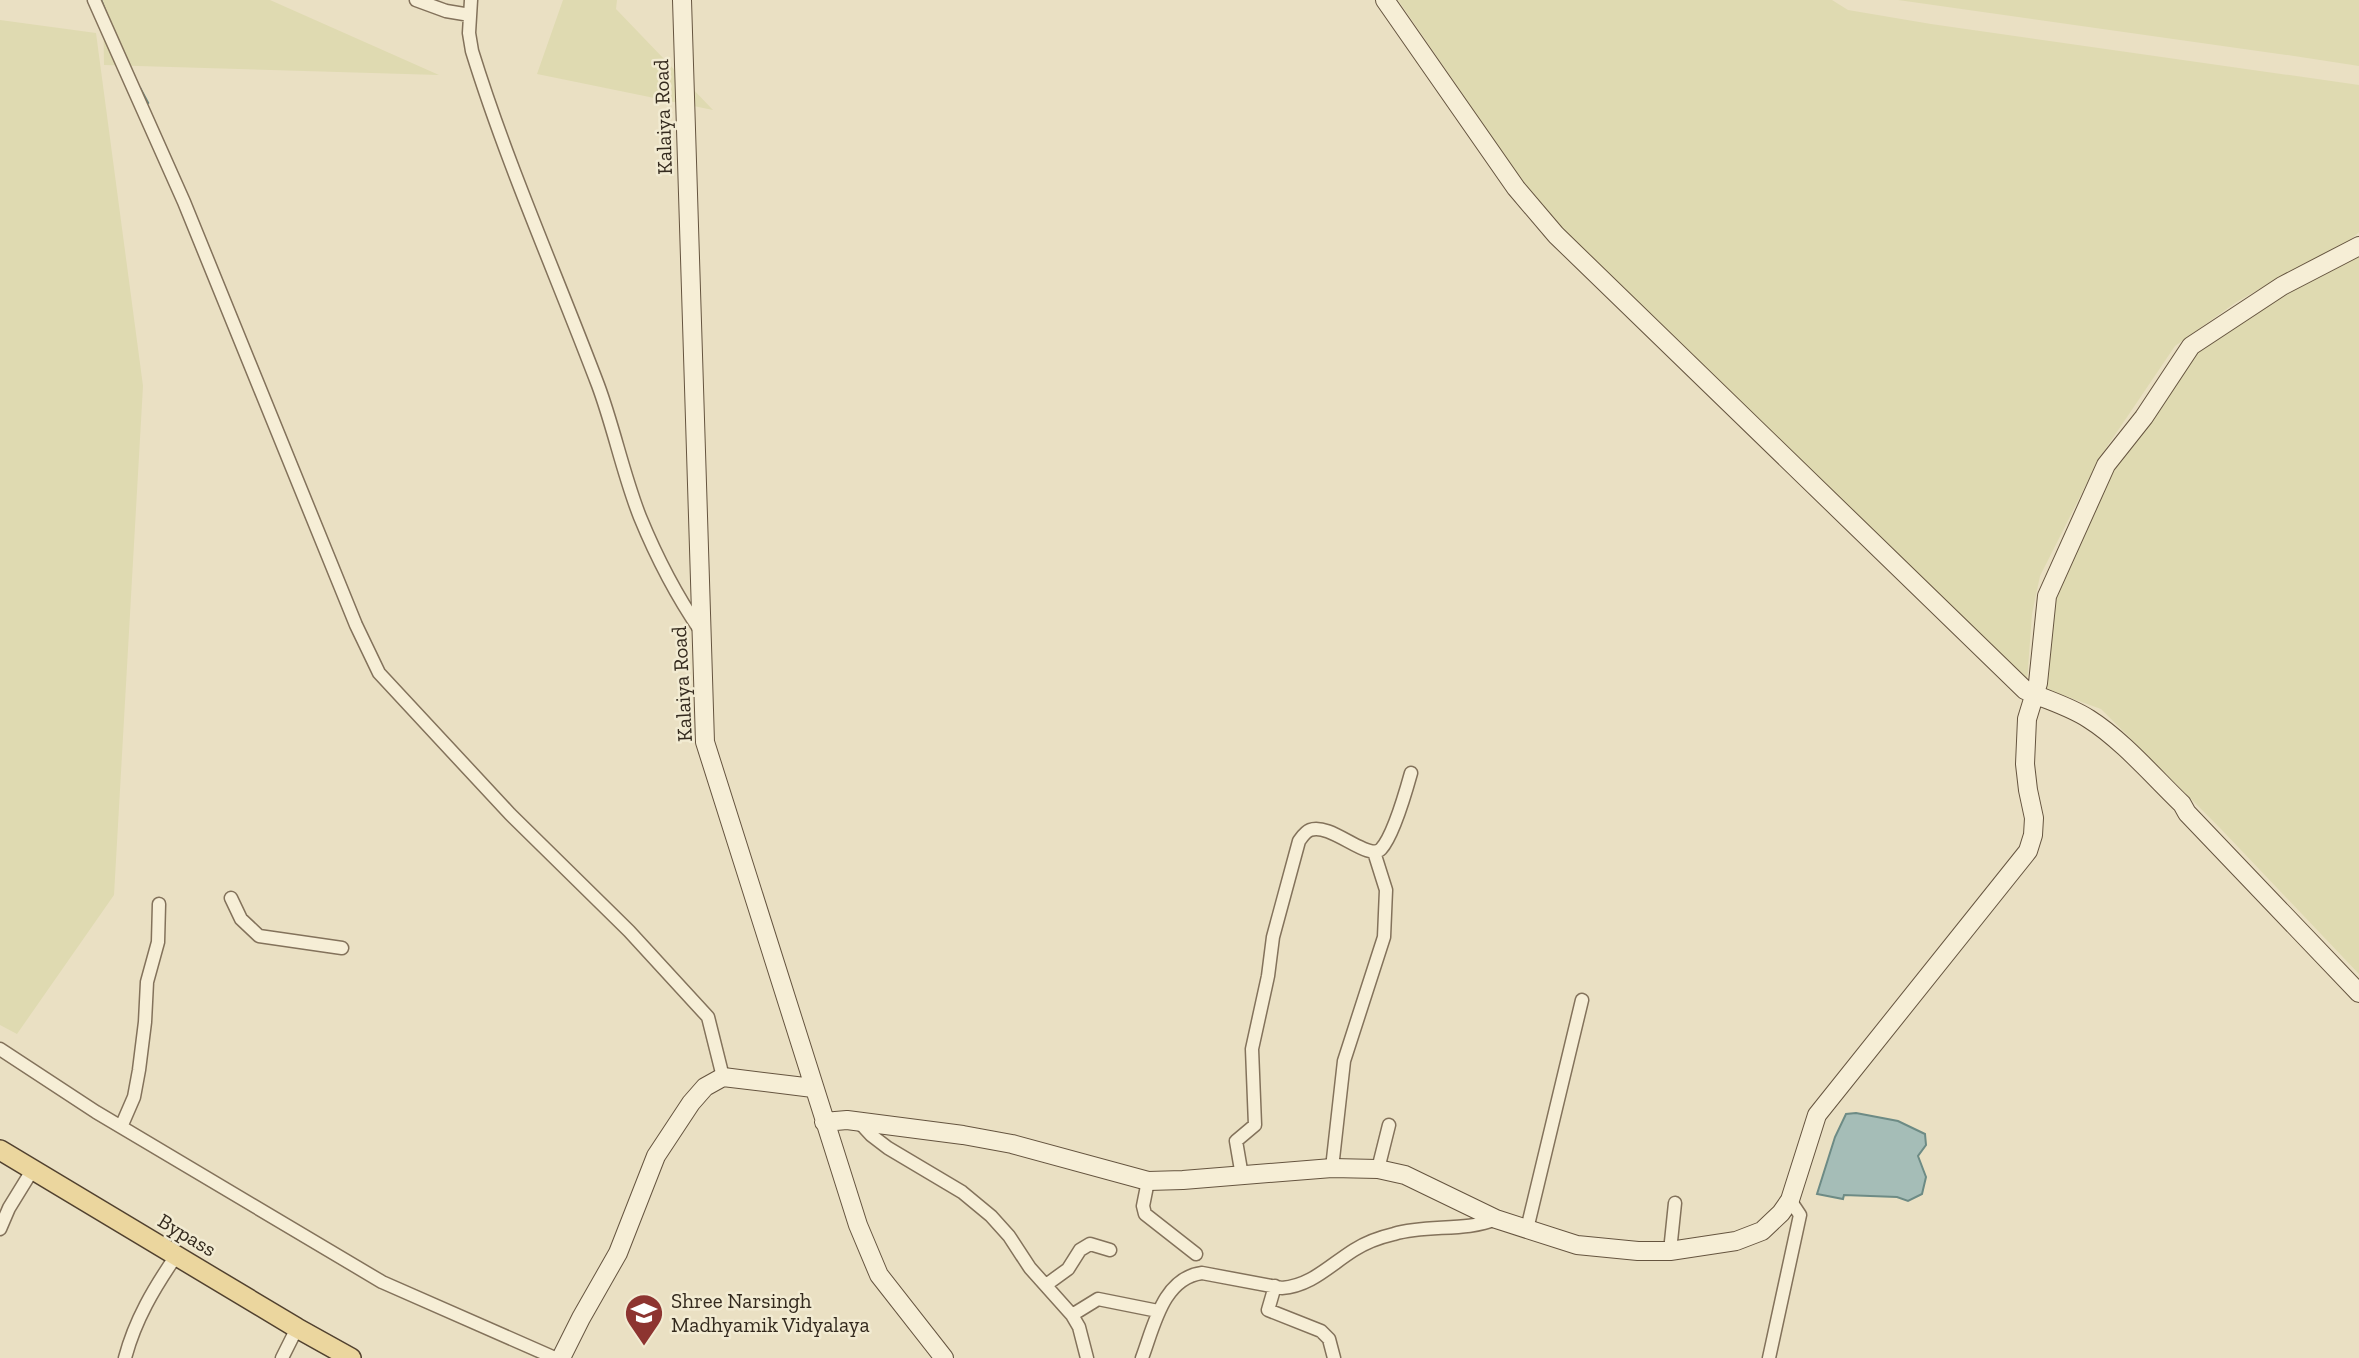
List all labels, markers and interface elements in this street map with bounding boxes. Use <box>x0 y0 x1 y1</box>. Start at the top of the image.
street label: Kalaiya Road <box>648 58 677 175</box>
street label: Kalaiya Road <box>666 625 697 742</box>
street label: Bypass <box>154 1208 221 1262</box>
place label: Shree Narsingh Madhyamik Vidyalaya <box>671 1288 870 1337</box>
school or university icon: Shree Narsingh Madhyamik Vidyalaya <box>623 1292 665 1347</box>

